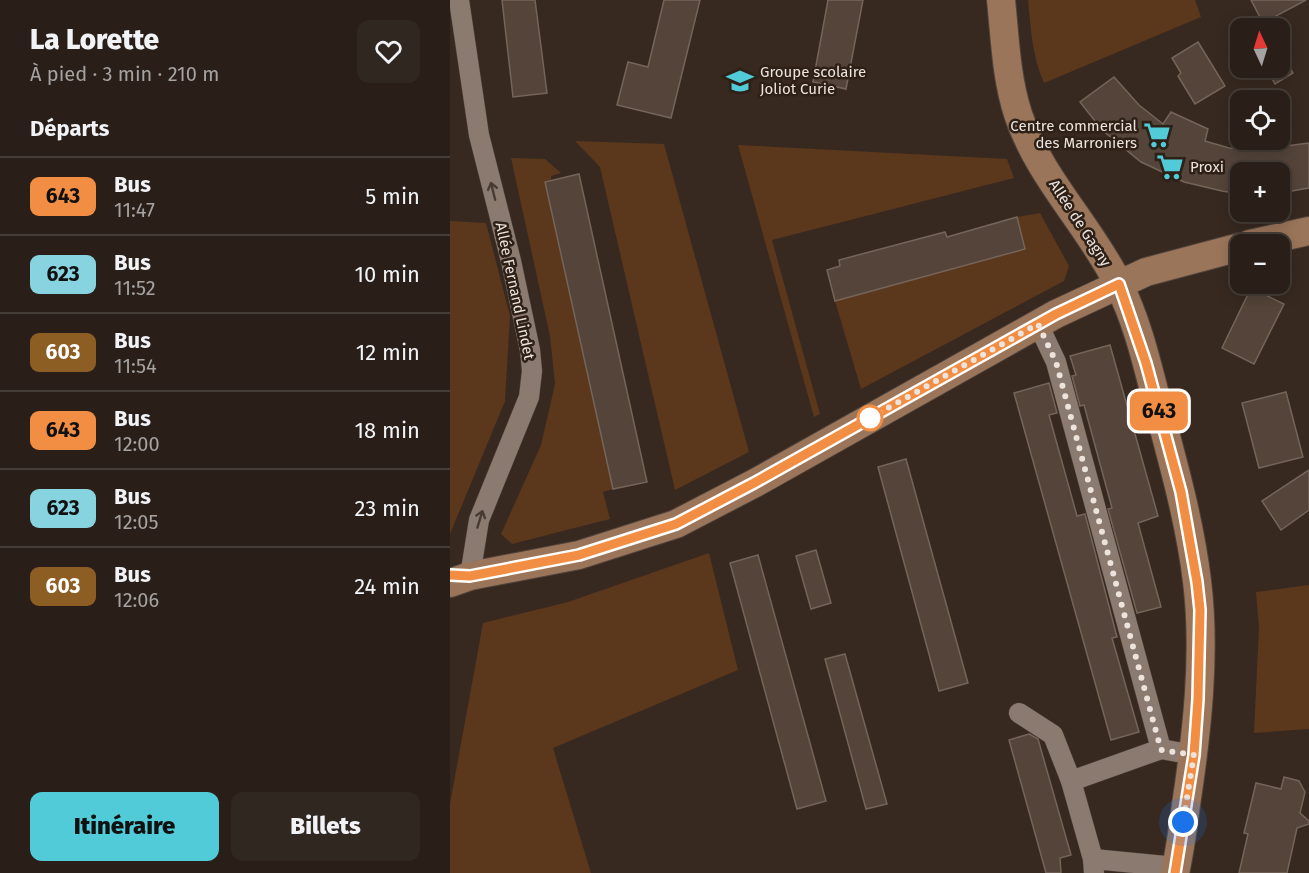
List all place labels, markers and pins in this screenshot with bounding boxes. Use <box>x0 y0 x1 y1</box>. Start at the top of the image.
place label: Groupe scolaire Joliot Curie <box>760 63 866 98</box>
school or university icon: Groupe scolaire Joliot Curie <box>725 66 755 96</box>
place label: Centre commercial des Marroniers <box>1010 117 1138 152</box>
supermarket icon: Centre commercial des Marroniers <box>1142 120 1172 150</box>
supermarket icon: Proxi <box>1155 152 1185 182</box>
place label: Proxi <box>1190 158 1224 176</box>
unlabelled marker <box>857 405 883 431</box>

